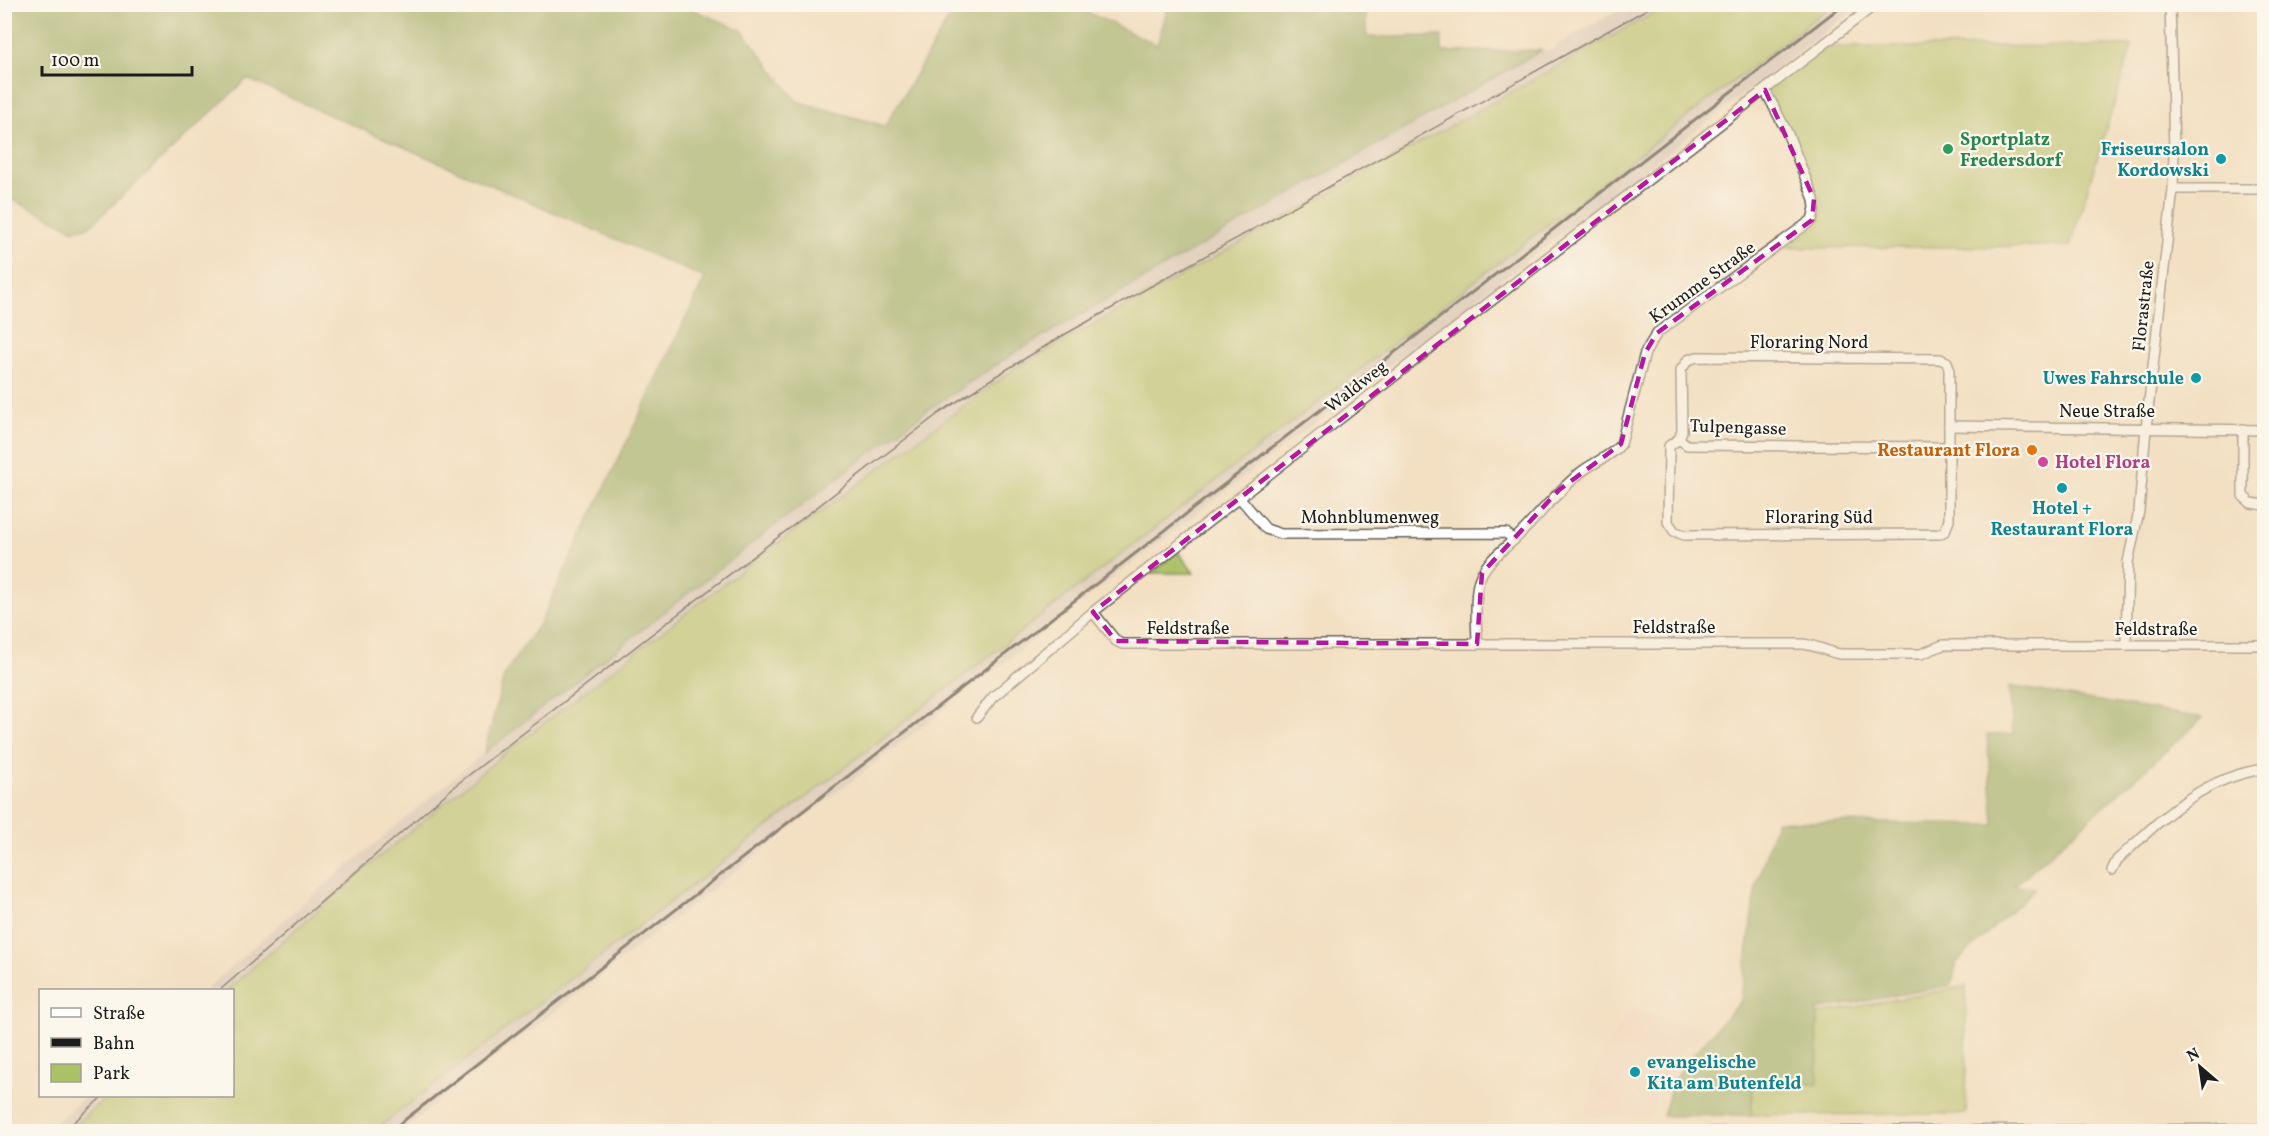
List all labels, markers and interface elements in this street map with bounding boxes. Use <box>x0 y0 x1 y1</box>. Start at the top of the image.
scale bar <box>42 39 192 77</box>
text: 100 m <box>51 49 100 74</box>
place label: Sportplatz Fredersdorf <box>1960 128 2063 174</box>
place label: Friseursalon Kordowski <box>2101 138 2209 184</box>
marker: Sportplatz Fredersdorf <box>1941 142 1955 156</box>
marker: Friseursalon Kordowski <box>2214 152 2228 166</box>
street label: Krumme Straße <box>1645 236 1761 330</box>
street label: Florastraße <box>2127 259 2162 353</box>
street label: Floraring Nord <box>1750 331 1868 356</box>
street label: Waldweg <box>1321 355 1393 419</box>
place label: Uwes Fahrschule <box>2043 367 2184 392</box>
marker: Uwes Fahrschule <box>2189 371 2203 385</box>
street label: Neue Straße <box>2059 400 2155 425</box>
street label: Tulpengasse <box>1689 414 1787 443</box>
place label: Restaurant Flora <box>1877 439 2020 464</box>
marker: Restaurant Flora <box>2025 443 2039 457</box>
place label: Hotel Flora <box>2055 451 2150 476</box>
marker: Hotel Flora <box>2036 455 2050 469</box>
marker: Hotel + Restaurant Flora <box>2055 481 2069 495</box>
place label: Hotel + Restaurant Flora <box>1991 497 2134 543</box>
street label: Mohnblumenweg <box>1301 506 1439 531</box>
street label: Floraring Süd <box>1765 506 1873 531</box>
street label: Feldstraße <box>1632 616 1716 641</box>
street label: Feldstraße <box>1146 617 1230 642</box>
street label: Feldstraße <box>2114 618 2198 643</box>
legend <box>39 989 234 1097</box>
text: Straße <box>93 1002 145 1027</box>
text: Bahn <box>93 1032 135 1057</box>
north arrow <box>2170 1037 2230 1097</box>
text: N <box>2183 1043 2204 1068</box>
place label: evangelische Kita am Butenfeld <box>1647 1051 1802 1097</box>
text: Park <box>93 1062 130 1087</box>
marker: evangelische Kita am Butenfeld <box>1628 1065 1642 1079</box>

